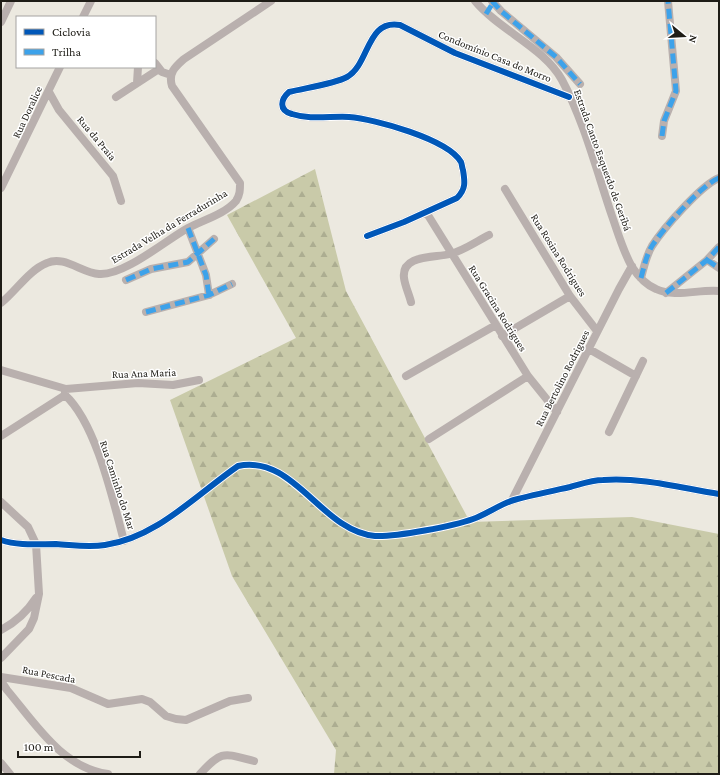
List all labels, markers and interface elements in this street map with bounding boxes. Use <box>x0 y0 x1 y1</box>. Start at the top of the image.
legend <box>16 16 156 68</box>
north arrow <box>664 16 704 56</box>
text: Ciclovia <box>52 25 91 39</box>
street label: Condomínio Casa do Morro <box>437 28 554 84</box>
text: N <box>686 34 700 45</box>
text: Trilha <box>52 45 82 59</box>
street label: Rua Doralice <box>10 84 44 140</box>
street label: Estrada Canto Esquerdo de Geribá <box>571 88 634 233</box>
street label: Rua da Praia <box>75 113 119 163</box>
street label: Estrada Velha da Ferradurinha <box>109 187 229 265</box>
street label: Rua Rosina Rodrigues <box>528 212 589 299</box>
street label: Rua Gracina Rodrigues <box>466 263 529 354</box>
street label: Rua Bertolino Rodrigues <box>533 328 592 429</box>
street label: Rua Ana Maria <box>112 366 176 380</box>
street label: Rua Caminho do Mar <box>98 439 138 531</box>
street label: Rua Pescada <box>21 663 77 685</box>
scale bar <box>18 733 140 759</box>
text: 100 m <box>24 740 54 754</box>

